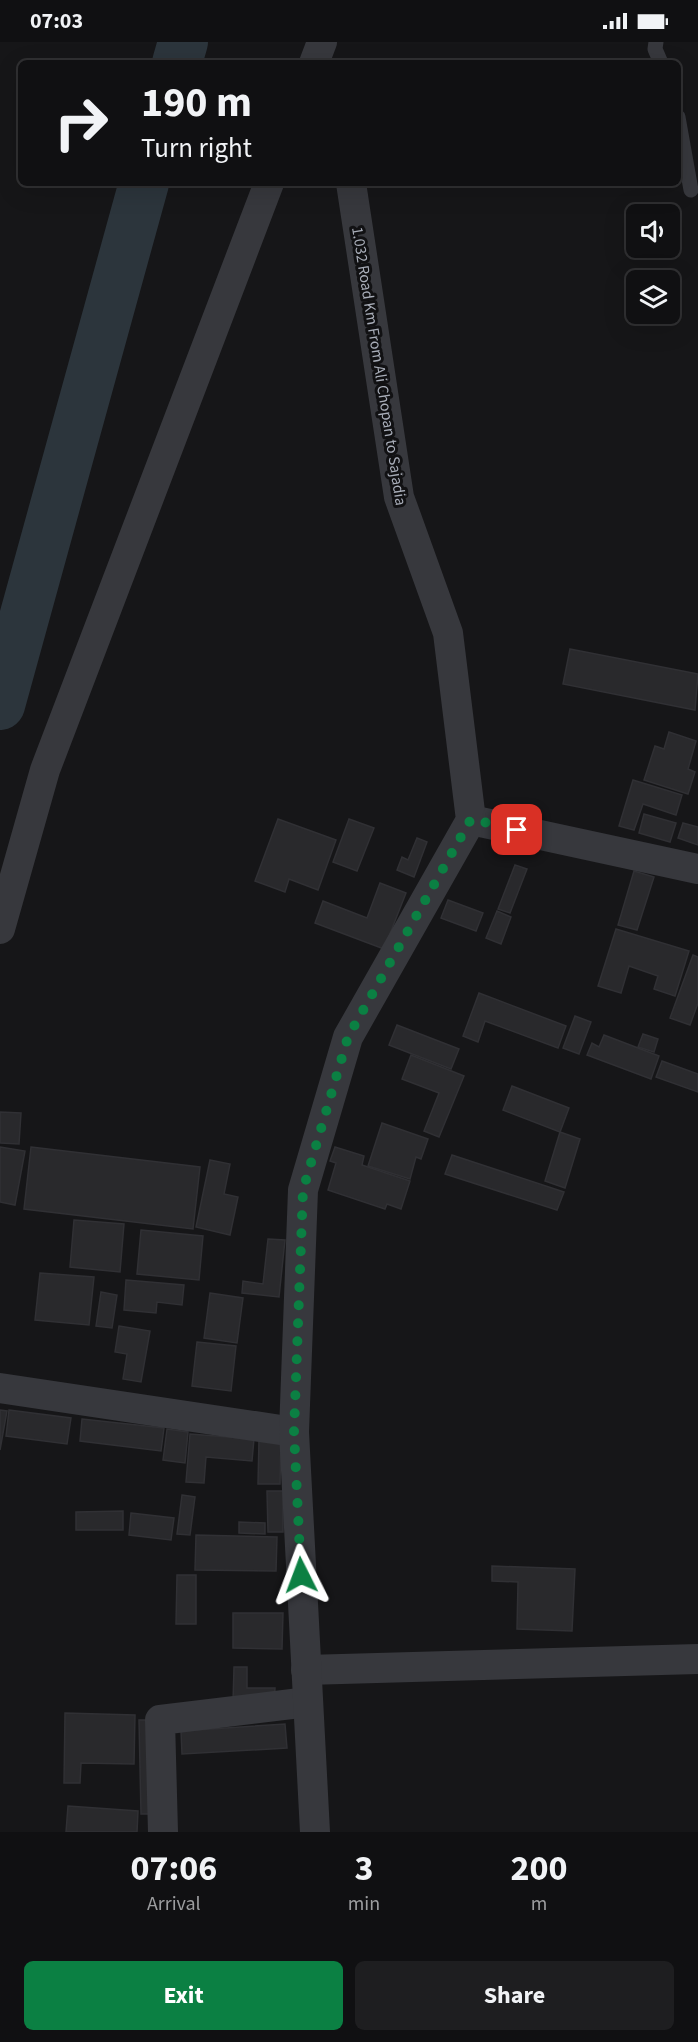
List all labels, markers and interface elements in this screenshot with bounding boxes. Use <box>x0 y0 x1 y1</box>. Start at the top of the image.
text: 07:03 <box>30 5 83 37</box>
text: 190 m <box>141 73 252 133</box>
icon: right <box>42 84 120 162</box>
text: Turn right <box>141 129 252 168</box>
map controls <box>626 204 680 324</box>
button: sound <box>626 204 680 258</box>
street label: 1.032 Road Km From Ali Chopan to Sajadia <box>346 225 412 507</box>
button: layers <box>626 270 680 324</box>
pin <box>491 804 542 855</box>
icon: arrive <box>500 813 533 846</box>
position arrow <box>269 1543 333 1607</box>
text: 07:06 <box>130 1843 217 1894</box>
text: 3 <box>354 1843 373 1894</box>
text: 200 <box>511 1843 568 1894</box>
text: Arrival <box>147 1890 201 1918</box>
text: min <box>348 1890 380 1918</box>
text: m <box>531 1890 547 1918</box>
button: Exit <box>24 1961 343 2030</box>
button: Share <box>355 1961 674 2030</box>

